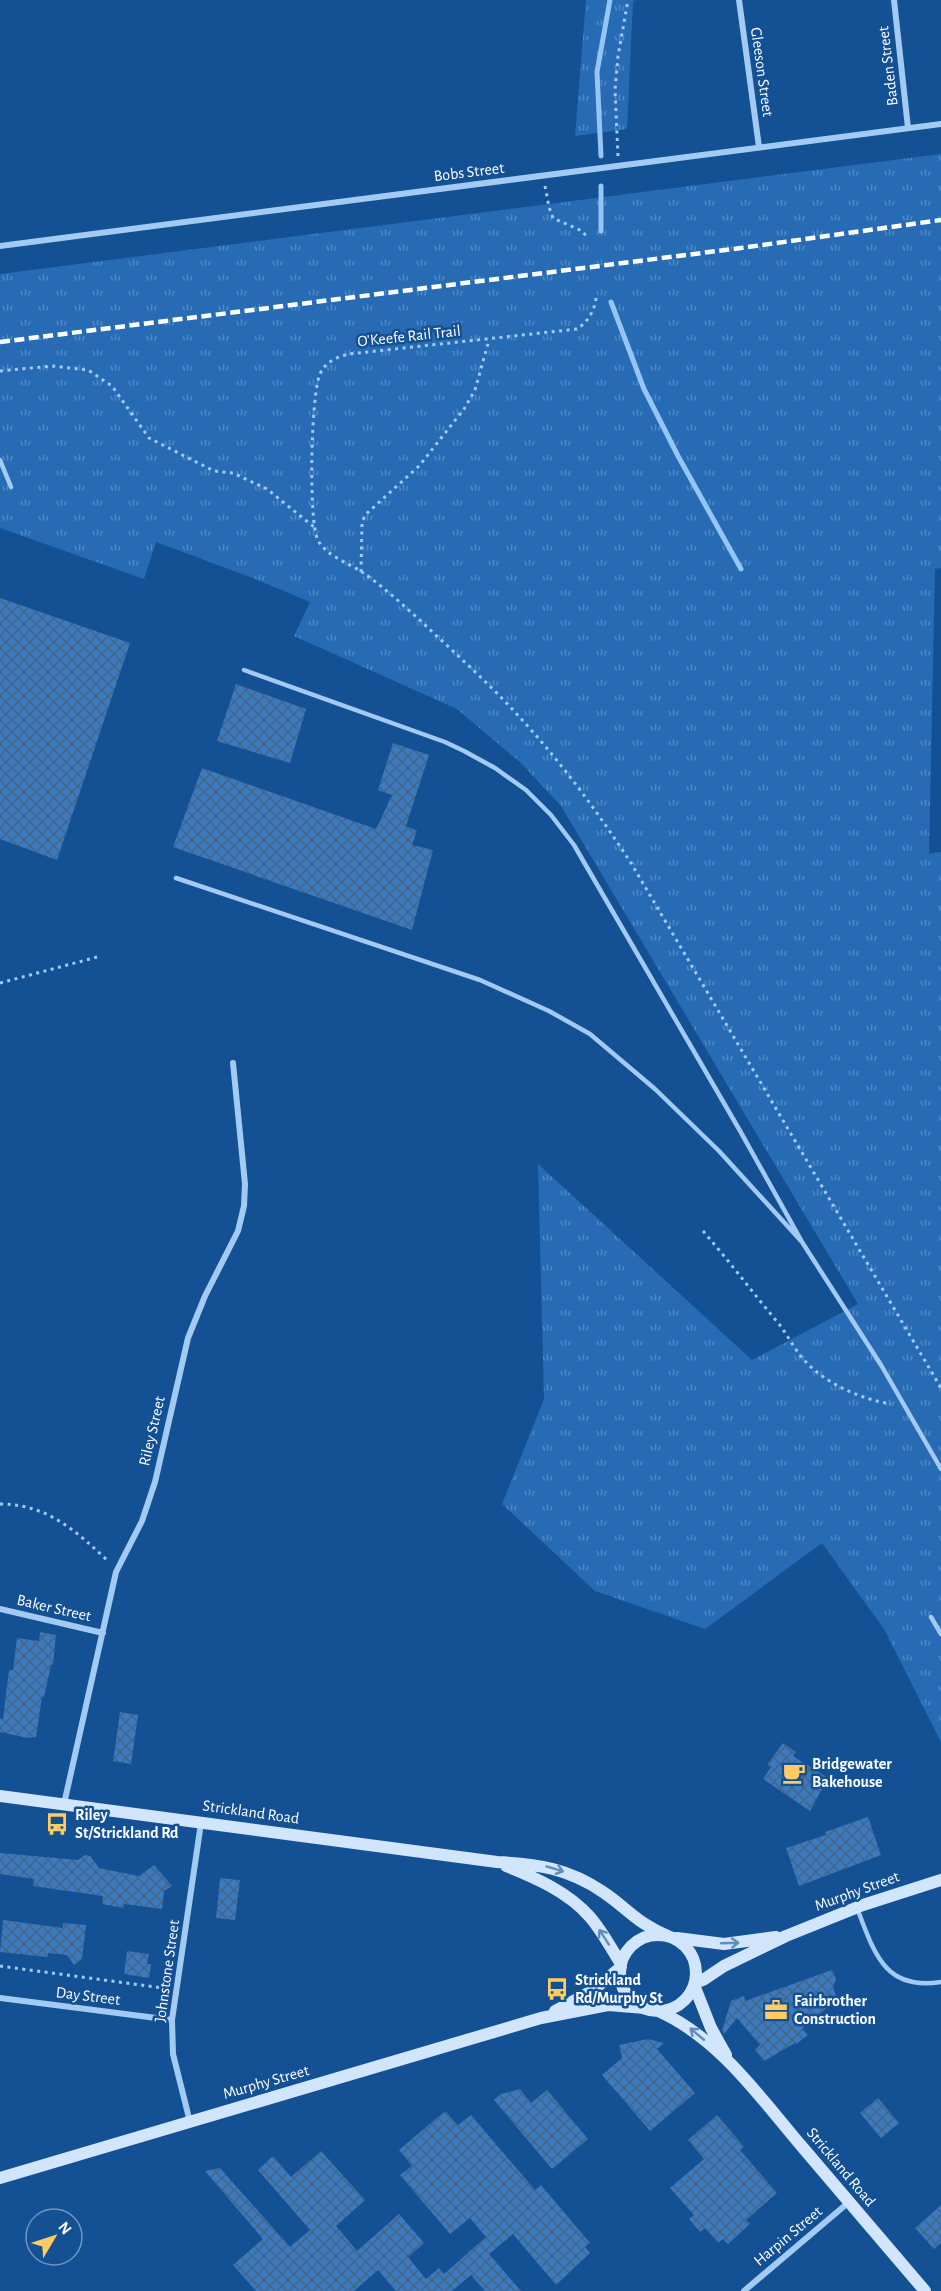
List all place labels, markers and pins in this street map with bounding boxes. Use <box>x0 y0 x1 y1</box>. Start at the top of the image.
place label: Bridgewater Bakehouse <box>812 1756 892 1790</box>
cafe icon: Bridgewater Bakehouse <box>781 1760 807 1786</box>
place label: Riley St/Strickland Rd <box>75 1807 179 1841</box>
bus stop icon: Riley St/Strickland Rd <box>44 1811 70 1837</box>
place label: Strickland Rd/Murphy St <box>575 1972 663 2007</box>
bus stop icon: Strickland Rd/Murphy St <box>544 1976 570 2002</box>
place label: Fairbrother Construction <box>794 1993 876 2027</box>
office icon: Fairbrother Construction <box>763 1997 789 2023</box>

